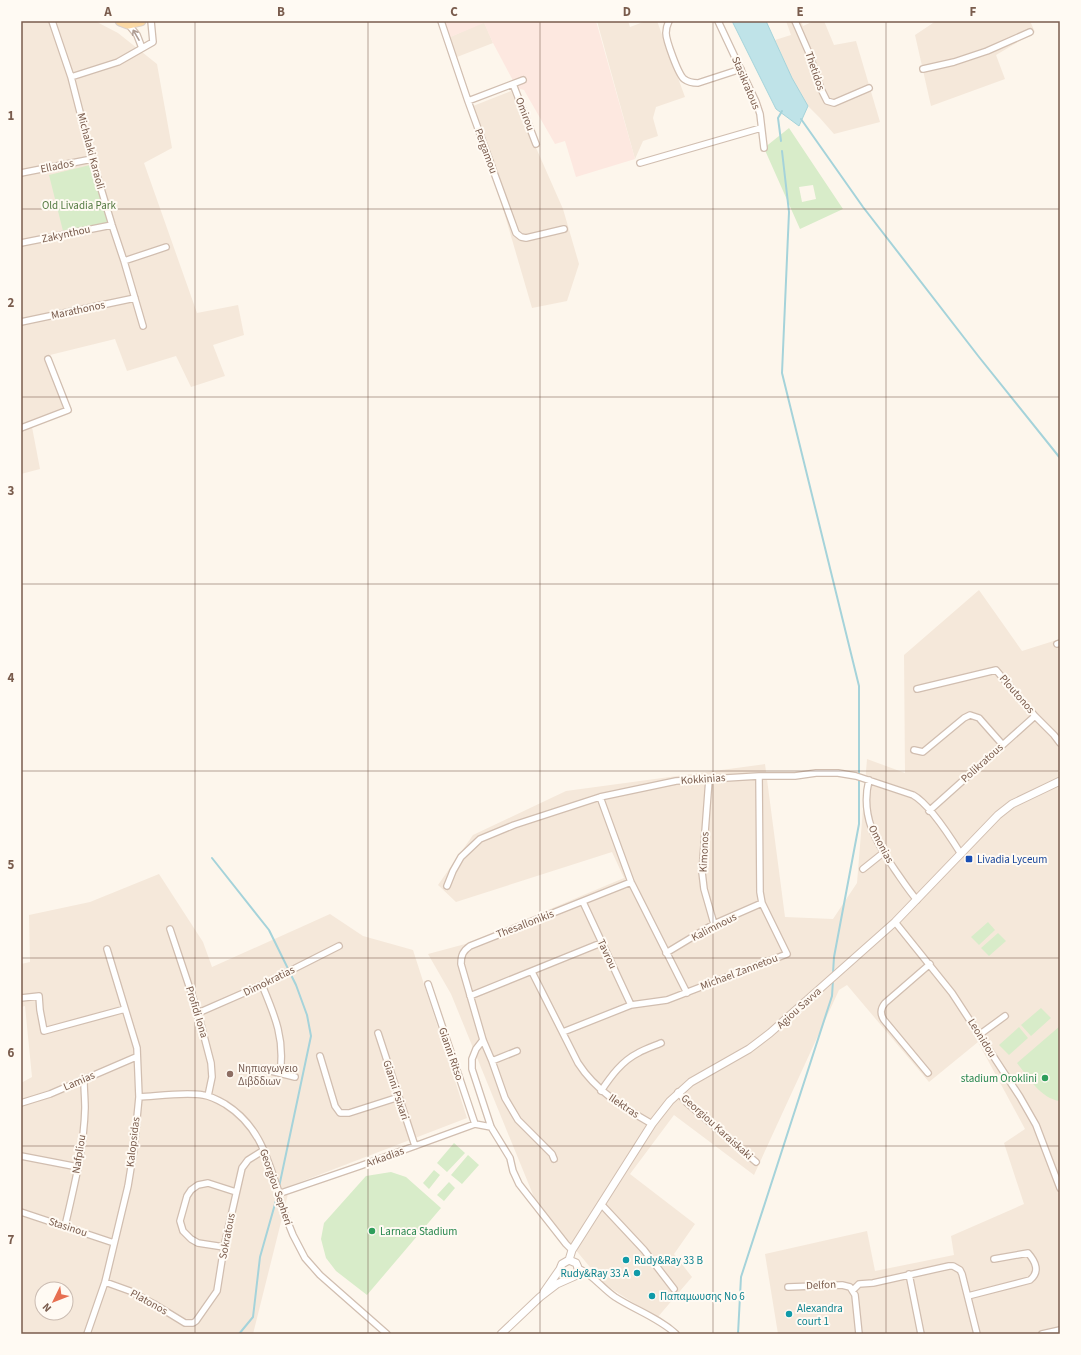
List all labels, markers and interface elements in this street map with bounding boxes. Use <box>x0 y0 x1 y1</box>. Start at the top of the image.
text: A <box>103 3 112 21</box>
text: B <box>277 3 285 21</box>
text: C <box>450 3 458 21</box>
text: D <box>623 3 631 21</box>
text: E <box>796 3 804 21</box>
text: F <box>970 3 977 21</box>
one-way arrow <box>132 29 140 41</box>
street label: Thetidos <box>801 50 829 93</box>
street label: Stasikratous <box>728 54 764 112</box>
street label: Omirou <box>512 95 538 133</box>
text: 1 <box>8 107 15 125</box>
street label: Michalaki Karaoli <box>74 111 108 191</box>
street label: Pergamou <box>471 126 501 176</box>
street label: Ellados <box>39 155 75 177</box>
park label: Old Livadia Park <box>42 198 117 213</box>
street label: Zakynthou <box>40 222 92 246</box>
text: 2 <box>8 294 15 312</box>
street label: Marathonos <box>50 297 107 323</box>
text: 3 <box>8 482 15 500</box>
text: 4 <box>8 669 15 687</box>
street label: Ploutonos <box>996 671 1038 717</box>
street label: Polikratous <box>958 740 1007 786</box>
street label: Kokkinias <box>680 770 726 788</box>
street label: Omonias <box>865 822 897 866</box>
street label: Kimonos <box>695 831 713 873</box>
place label: Livadia Lyceum <box>977 852 1047 867</box>
marker: Livadia Lyceum <box>964 854 974 864</box>
text: 5 <box>8 856 15 874</box>
street label: Thesallonikis <box>494 906 556 942</box>
street label: Kalimnous <box>689 909 740 945</box>
street label: Tavrou <box>594 937 620 971</box>
street label: Michael Zannetou <box>698 950 780 994</box>
street label: Dimokratias <box>241 962 298 1000</box>
street label: Profidi Iona <box>182 984 212 1040</box>
street label: Agiou Savva <box>773 984 825 1032</box>
street label: Leonidou <box>964 1016 1000 1060</box>
street label: Gianni Ritso <box>435 1025 467 1083</box>
text: 6 <box>8 1044 15 1062</box>
street label: Gianni Psixari <box>379 1058 413 1122</box>
place label: Νηπιαγωγειο Διβδδιων <box>238 1061 298 1089</box>
street label: Lamias <box>61 1068 97 1094</box>
marker: Νηπιαγωγειο Διβδδιων <box>225 1069 235 1079</box>
place label: stadium Oroklini <box>961 1071 1037 1086</box>
marker: stadium Oroklini <box>1040 1073 1050 1083</box>
street label: Ilektras <box>606 1090 643 1122</box>
street label: Georgiou Karaiskaki <box>678 1091 756 1163</box>
street label: Kalopsidas <box>122 1116 144 1168</box>
street label: Nafpliou <box>69 1133 89 1175</box>
street label: Arkadias <box>364 1143 407 1171</box>
street label: Georgiou Sepheri <box>256 1147 296 1227</box>
street label: Sokratous <box>215 1211 239 1260</box>
street label: Stasinou <box>47 1214 89 1240</box>
place label: Larnaca Stadium <box>380 1224 457 1239</box>
marker: Larnaca Stadium <box>367 1226 377 1236</box>
text: 7 <box>8 1231 15 1249</box>
place label: Rudy&Ray 33 B <box>634 1253 703 1268</box>
marker: Rudy&Ray 33 B <box>621 1255 631 1265</box>
place label: Rudy&Ray 33 A <box>561 1266 629 1281</box>
marker: Rudy&Ray 33 A <box>632 1268 642 1278</box>
street label: Delfon <box>806 1277 836 1293</box>
north arrow <box>34 1281 74 1321</box>
street label: Platonos <box>128 1286 171 1319</box>
place label: Παπαμωυσης No 6 <box>660 1289 745 1304</box>
marker: Παπαμωυσης No 6 <box>647 1291 657 1301</box>
text: N <box>39 1300 55 1315</box>
place label: Alexandra court 1 <box>797 1301 843 1329</box>
marker: Alexandra court 1 <box>784 1309 794 1319</box>

